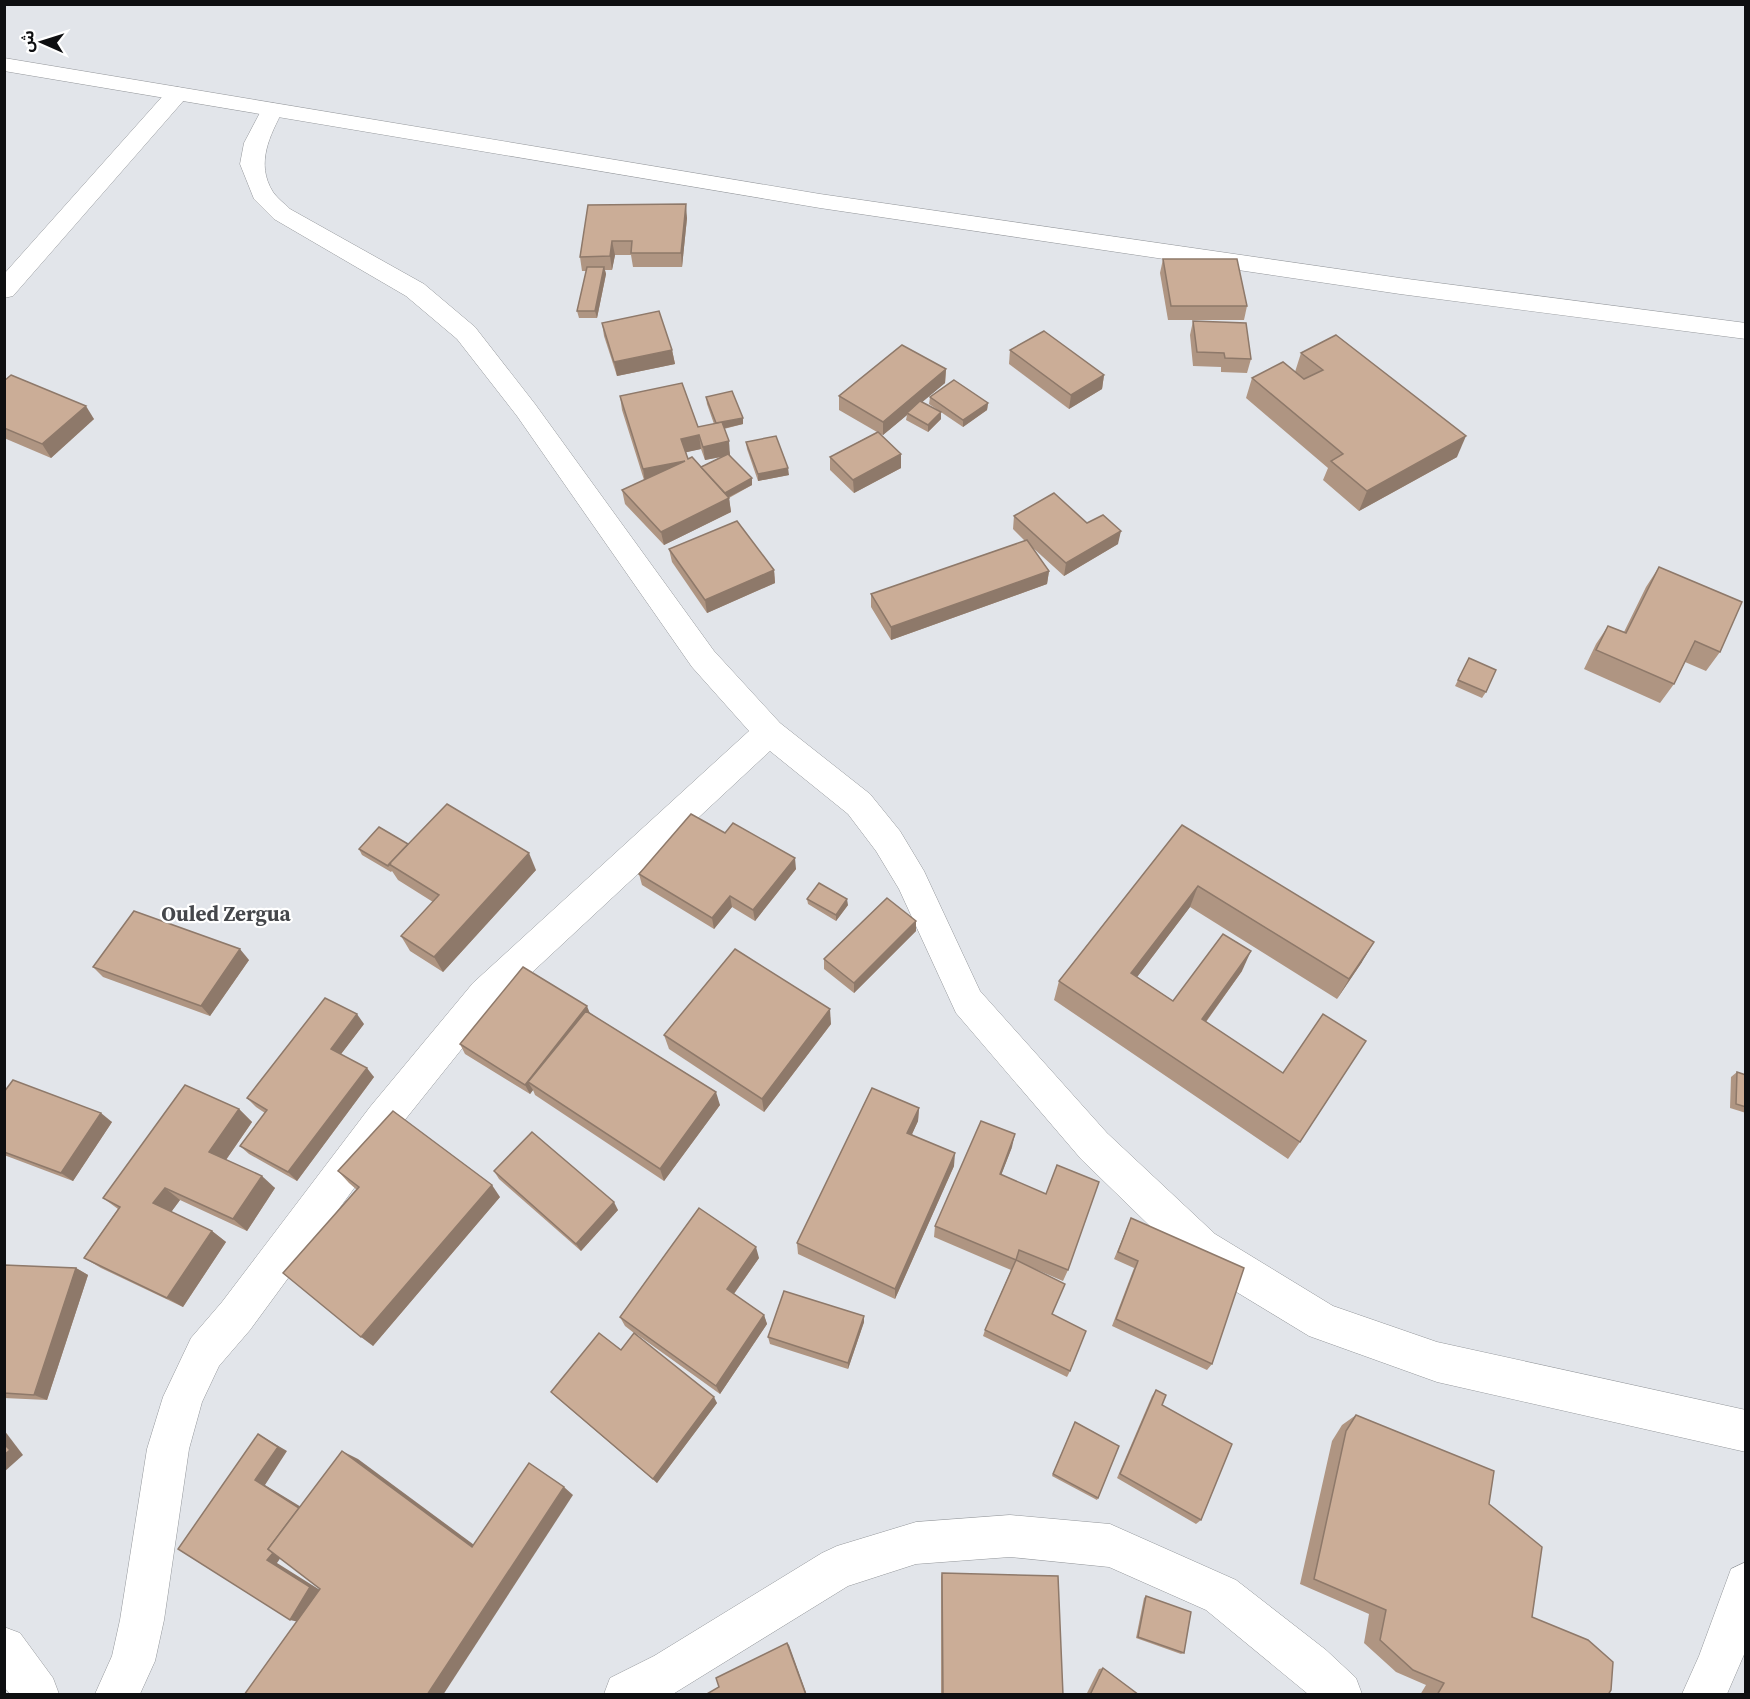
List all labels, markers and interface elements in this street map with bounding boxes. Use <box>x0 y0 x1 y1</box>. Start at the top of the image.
north arrow <box>12 12 72 72</box>
text: ش <box>15 30 39 53</box>
district label: Ouled Zergua <box>161 899 292 928</box>

